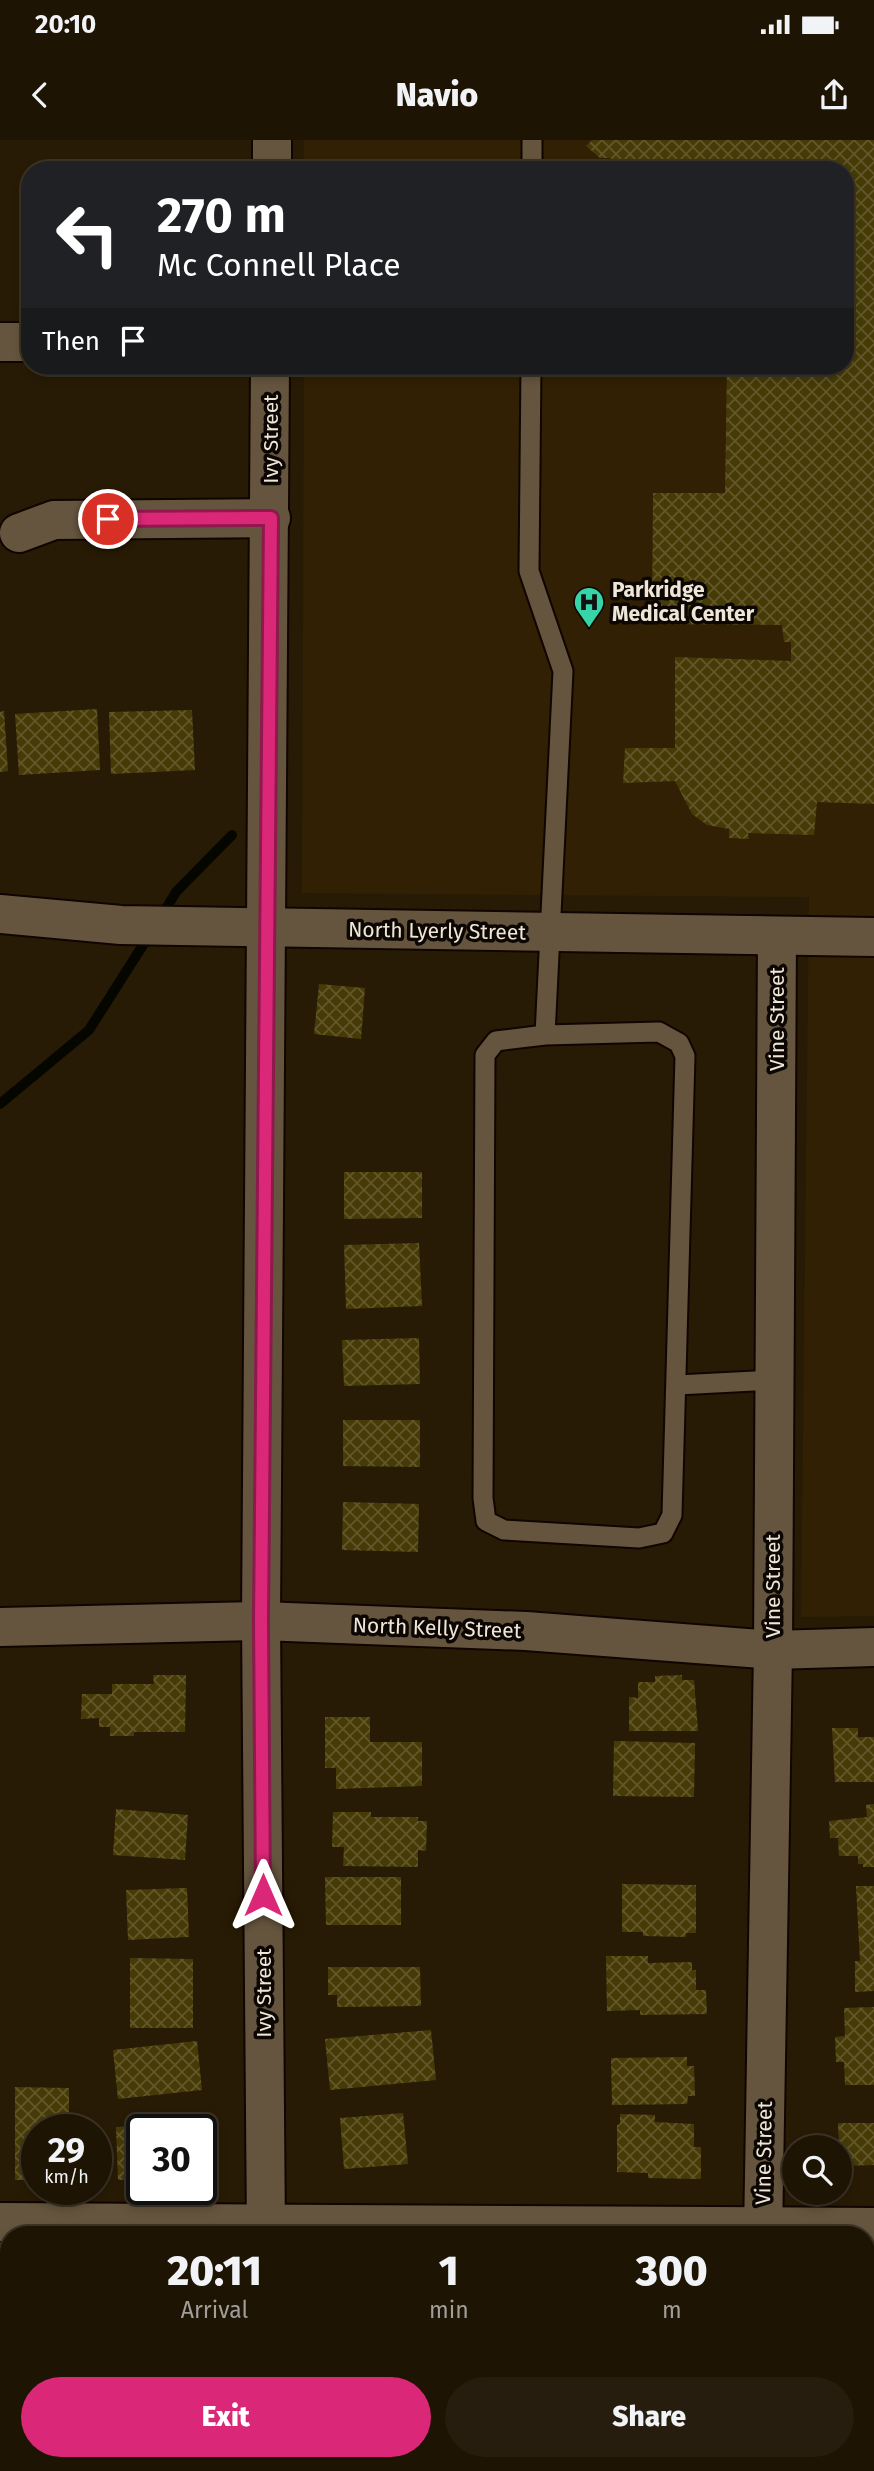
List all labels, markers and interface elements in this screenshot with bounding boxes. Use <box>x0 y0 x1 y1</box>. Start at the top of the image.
text: 20:10 <box>35 9 96 40</box>
icon: back <box>21 76 59 114</box>
text: Navio <box>396 76 478 114</box>
icon: share <box>815 76 853 114</box>
text: 270 m <box>157 186 286 245</box>
icon: left <box>42 189 133 280</box>
text: Mc Connell Place <box>157 246 401 284</box>
icon: arrive <box>114 322 152 360</box>
text: Then <box>42 326 100 357</box>
street label: Ivy Street <box>258 394 284 484</box>
pin <box>78 489 138 549</box>
icon: arrive <box>89 500 127 538</box>
place label: Parkridge Medical Center <box>612 577 755 627</box>
hospital icon: Parkridge Medical Center <box>572 585 606 629</box>
street label: North Lyerly Street <box>348 916 527 946</box>
street label: Vine Street <box>764 967 790 1071</box>
street label: Vine Street <box>760 1534 786 1638</box>
street label: North Kelly Street <box>352 1612 522 1644</box>
position arrow <box>226 1858 300 1932</box>
street label: Ivy Street <box>251 1948 277 2038</box>
street label: Vine Street <box>750 2100 778 2205</box>
speed limit sign: 30 <box>126 2114 217 2205</box>
text: 29 <box>48 2129 85 2171</box>
map controls <box>782 2135 852 2205</box>
button: search <box>782 2135 852 2205</box>
text: km/h <box>44 2166 89 2188</box>
text: 20:11 <box>167 2246 262 2296</box>
text: 1 <box>439 2246 459 2296</box>
text: 300 <box>636 2246 708 2296</box>
text: Arrival <box>181 2296 248 2324</box>
text: min <box>429 2296 469 2324</box>
text: m <box>662 2296 682 2324</box>
button: Exit <box>21 2377 431 2457</box>
button: Share <box>445 2377 854 2457</box>

